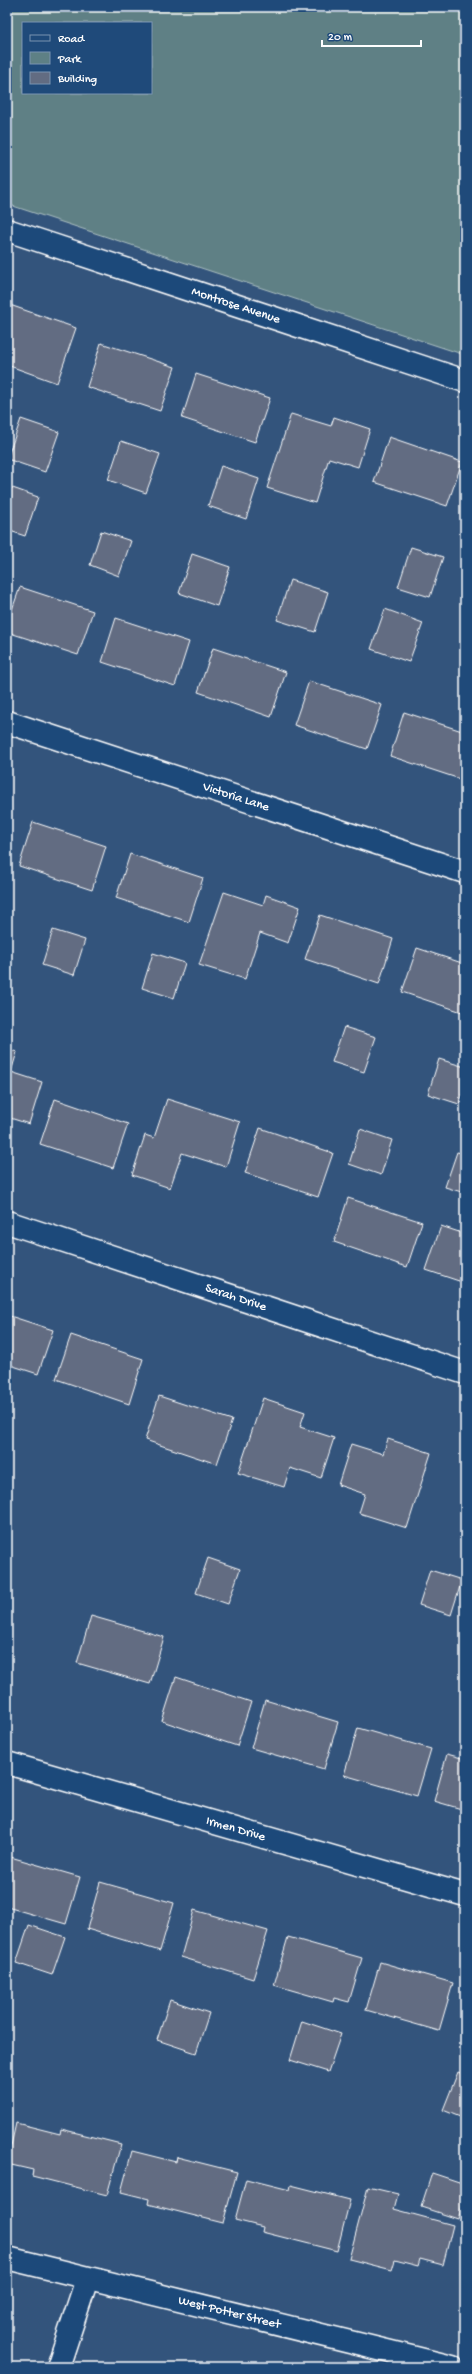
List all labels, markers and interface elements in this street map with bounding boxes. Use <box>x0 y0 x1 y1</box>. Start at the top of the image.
legend <box>22 22 152 94</box>
scale bar <box>322 22 421 48</box>
text: 20 m <box>328 31 353 45</box>
text: Road <box>58 33 85 47</box>
text: Park <box>57 53 83 67</box>
text: Building <box>57 73 97 87</box>
street label: Montrose Avenue <box>190 284 282 327</box>
street label: Victoria Lane <box>200 779 272 815</box>
street label: Sarah Drive <box>203 1280 269 1315</box>
street label: Irmen Drive <box>204 1813 268 1845</box>
street label: West Potter Street <box>177 2293 284 2333</box>

